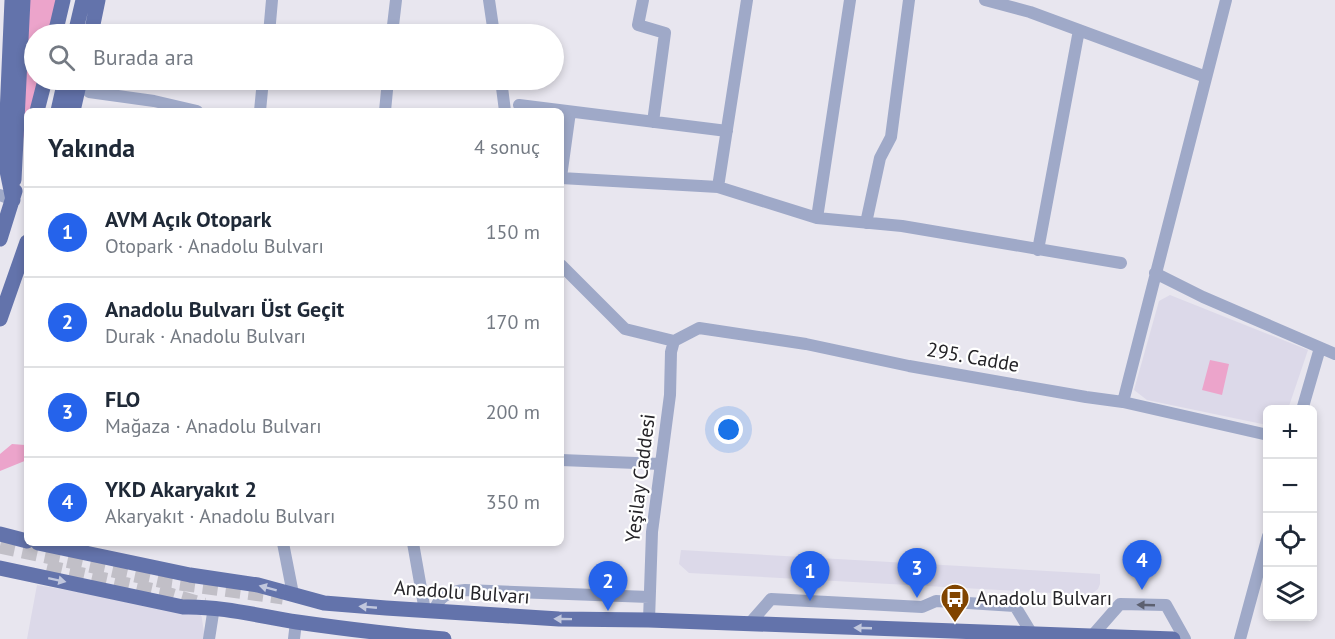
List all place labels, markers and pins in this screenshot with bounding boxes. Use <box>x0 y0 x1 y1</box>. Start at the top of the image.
pin: 4 <box>1122 540 1162 590</box>
pin: 3 <box>898 548 936 598</box>
pin: 1 <box>790 552 830 601</box>
pin: 2 <box>588 562 628 611</box>
bus stop icon: Anadolu Bulvarı <box>939 582 971 624</box>
place label: Anadolu Bulvarı <box>976 585 1112 611</box>

